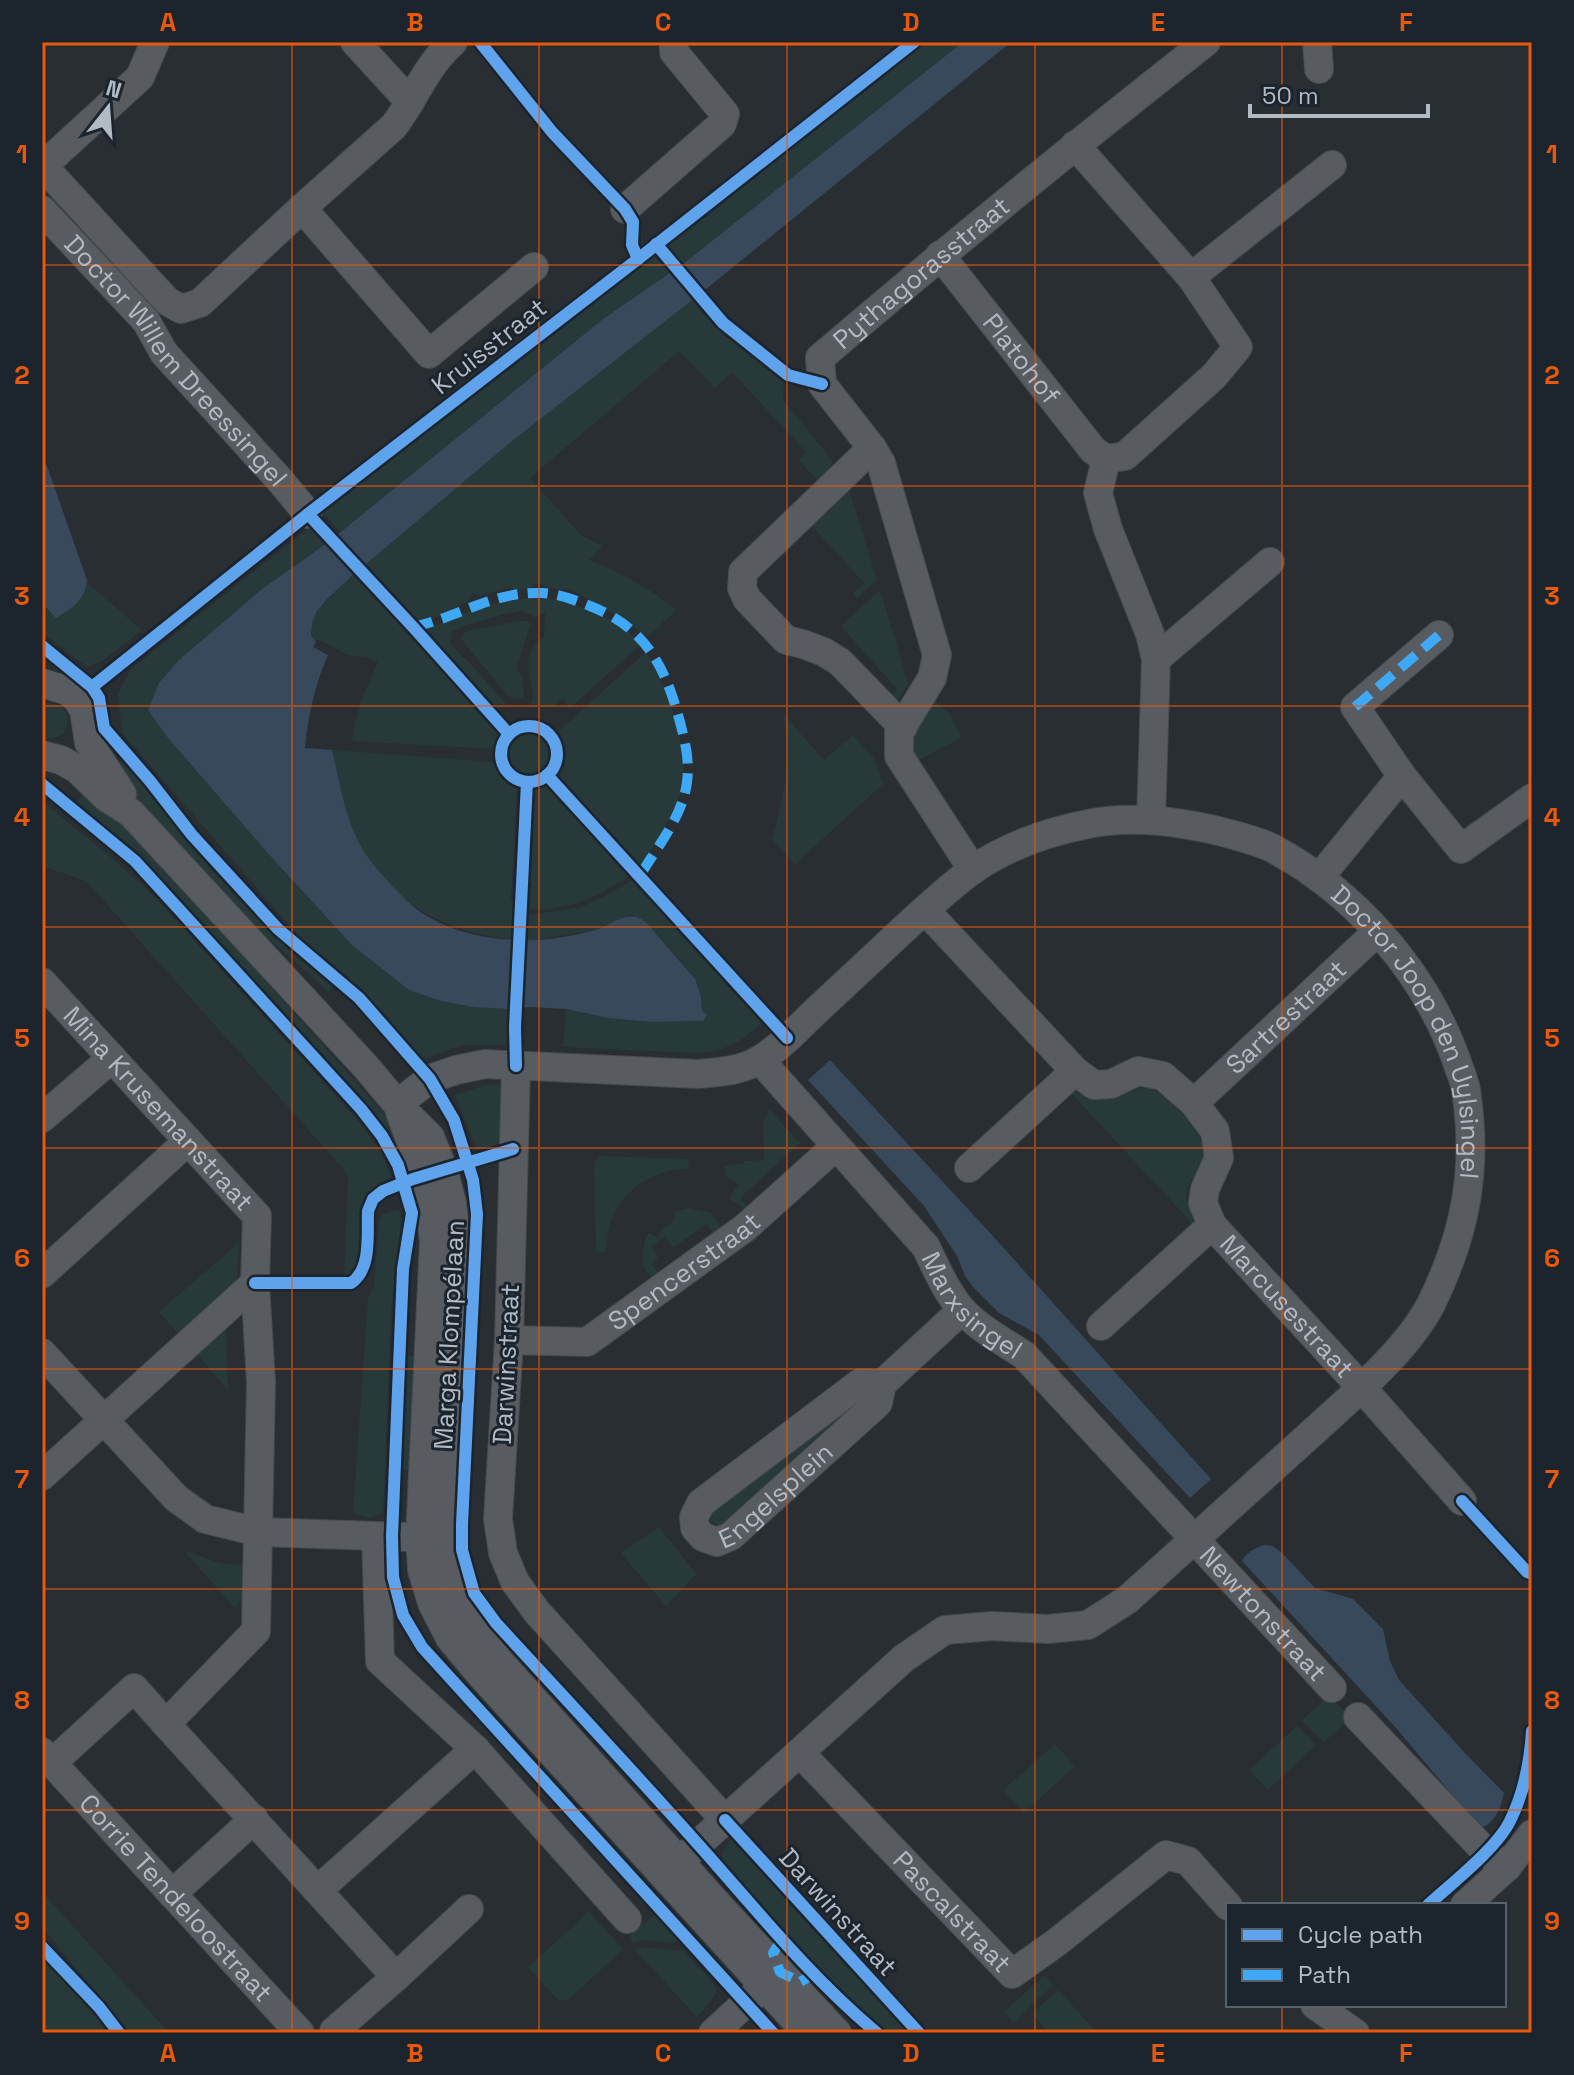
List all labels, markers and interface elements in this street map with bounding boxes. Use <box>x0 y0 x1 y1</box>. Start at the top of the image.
text: A <box>160 5 177 39</box>
text: B <box>406 5 424 39</box>
text: C <box>655 5 671 39</box>
text: D <box>902 5 920 39</box>
text: E <box>1151 5 1165 39</box>
text: F <box>1399 5 1413 39</box>
north arrow <box>68 68 148 148</box>
scale bar <box>1250 68 1428 118</box>
text: N <box>103 73 125 104</box>
text: 50 m <box>1262 80 1319 111</box>
text: 1 <box>16 137 28 171</box>
text: 1 <box>1546 137 1558 171</box>
street label: Pythagorasstraat <box>826 189 1017 357</box>
street label: Doctor Willem Dreessingel <box>57 227 295 494</box>
street label: Kruisstraat <box>424 290 554 402</box>
street label: Platohof <box>975 306 1068 411</box>
text: 2 <box>14 358 30 392</box>
text: 2 <box>1544 358 1560 392</box>
text: 3 <box>14 579 30 613</box>
text: 3 <box>1544 579 1560 613</box>
text: 4 <box>14 800 30 834</box>
text: 4 <box>1544 800 1560 834</box>
street label: Doctor Joop den Uylsingel <box>1324 877 1488 1180</box>
street label: Sartrestraat <box>1218 952 1354 1082</box>
street label: Mina Krusemanstraat <box>56 999 261 1218</box>
text: 5 <box>14 1021 30 1055</box>
text: 5 <box>1544 1021 1560 1055</box>
street label: Spencerstraat <box>601 1205 768 1338</box>
street label: Marga Klompélaan <box>426 1219 472 1451</box>
street label: Marcusestraat <box>1212 1227 1361 1385</box>
text: 6 <box>14 1241 30 1275</box>
text: 6 <box>1544 1241 1560 1275</box>
street label: Marxsingel <box>914 1246 1029 1367</box>
street label: Darwinstraat <box>485 1283 527 1445</box>
street label: Engelsplein <box>713 1435 840 1556</box>
text: 7 <box>15 1462 29 1496</box>
text: 7 <box>1545 1462 1559 1496</box>
street label: Newtonstraat <box>1192 1539 1334 1689</box>
text: 8 <box>14 1683 30 1717</box>
text: 8 <box>1544 1683 1560 1717</box>
street label: Corrie Tendeloostraat <box>72 1787 280 2009</box>
street label: Darwinstraat <box>772 1841 904 1983</box>
street label: Pascalstraat <box>886 1843 1019 1980</box>
legend <box>1226 1903 1506 2007</box>
text: 9 <box>14 1904 30 1938</box>
text: 9 <box>1544 1904 1560 1938</box>
text: Cycle path <box>1298 1919 1423 1950</box>
text: Path <box>1298 1959 1351 1990</box>
text: A <box>160 2036 177 2070</box>
text: B <box>406 2036 424 2070</box>
text: C <box>655 2036 671 2070</box>
text: D <box>902 2036 920 2070</box>
text: E <box>1151 2036 1165 2070</box>
text: F <box>1399 2036 1413 2070</box>

